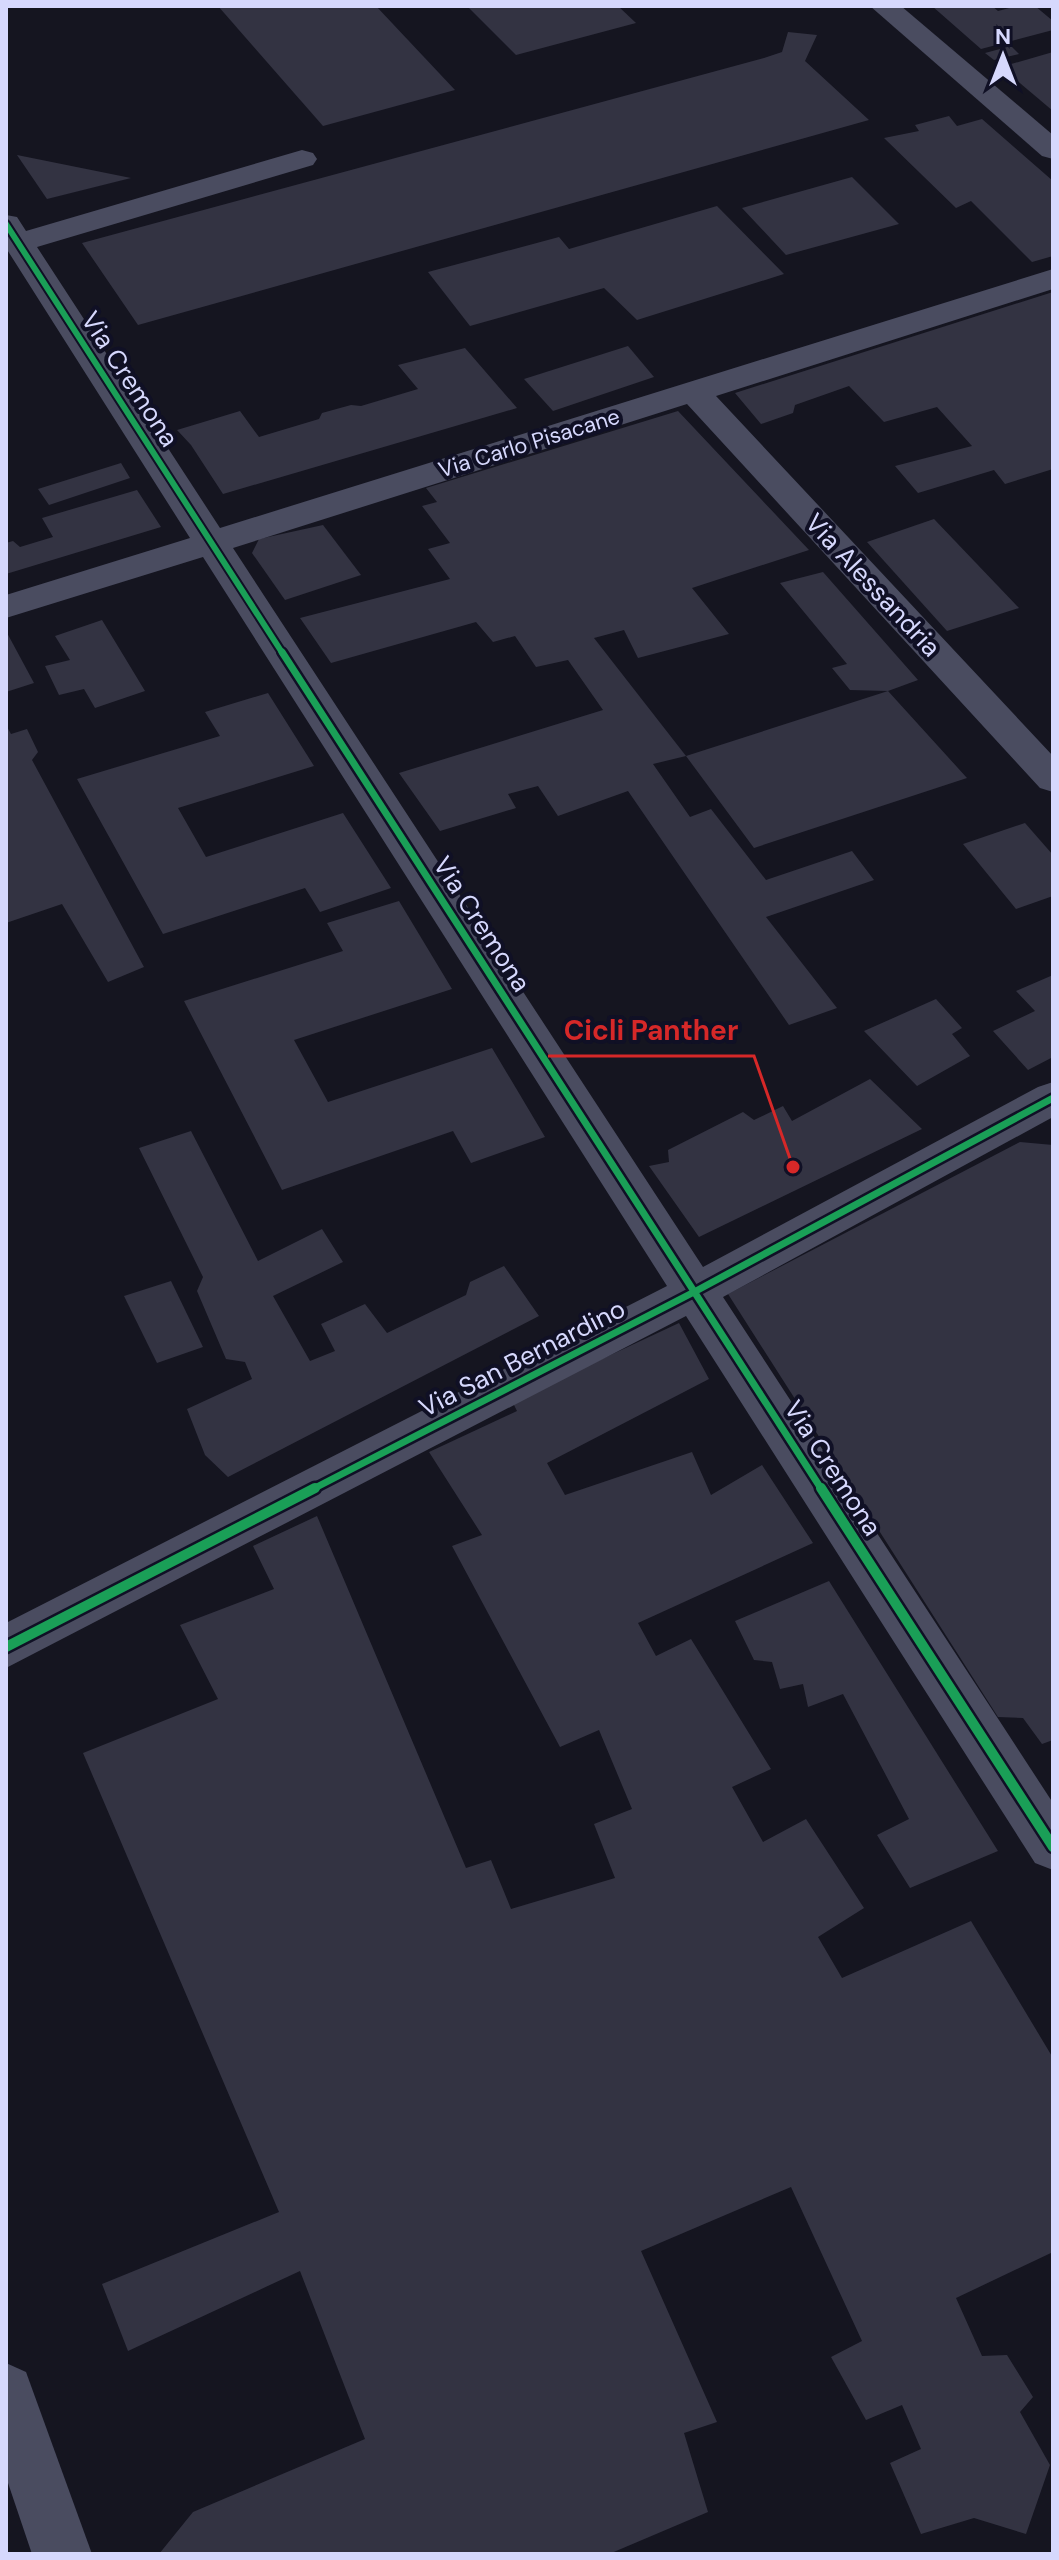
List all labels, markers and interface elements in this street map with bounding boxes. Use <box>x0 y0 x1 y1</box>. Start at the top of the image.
north arrow <box>963 16 1043 96</box>
text: N <box>995 22 1011 51</box>
street label: Via Cremona <box>74 305 186 453</box>
street label: Via Carlo Pisacane <box>435 402 623 484</box>
street label: Via Alessandria <box>798 506 948 664</box>
street label: Via Cremona <box>426 850 538 998</box>
callout: Cicli Panther <box>548 1004 754 1056</box>
text: Cicli Panther <box>564 1012 738 1049</box>
street label: Via San Bernardino <box>413 1291 631 1425</box>
street label: Via Cremona <box>777 1394 889 1542</box>

